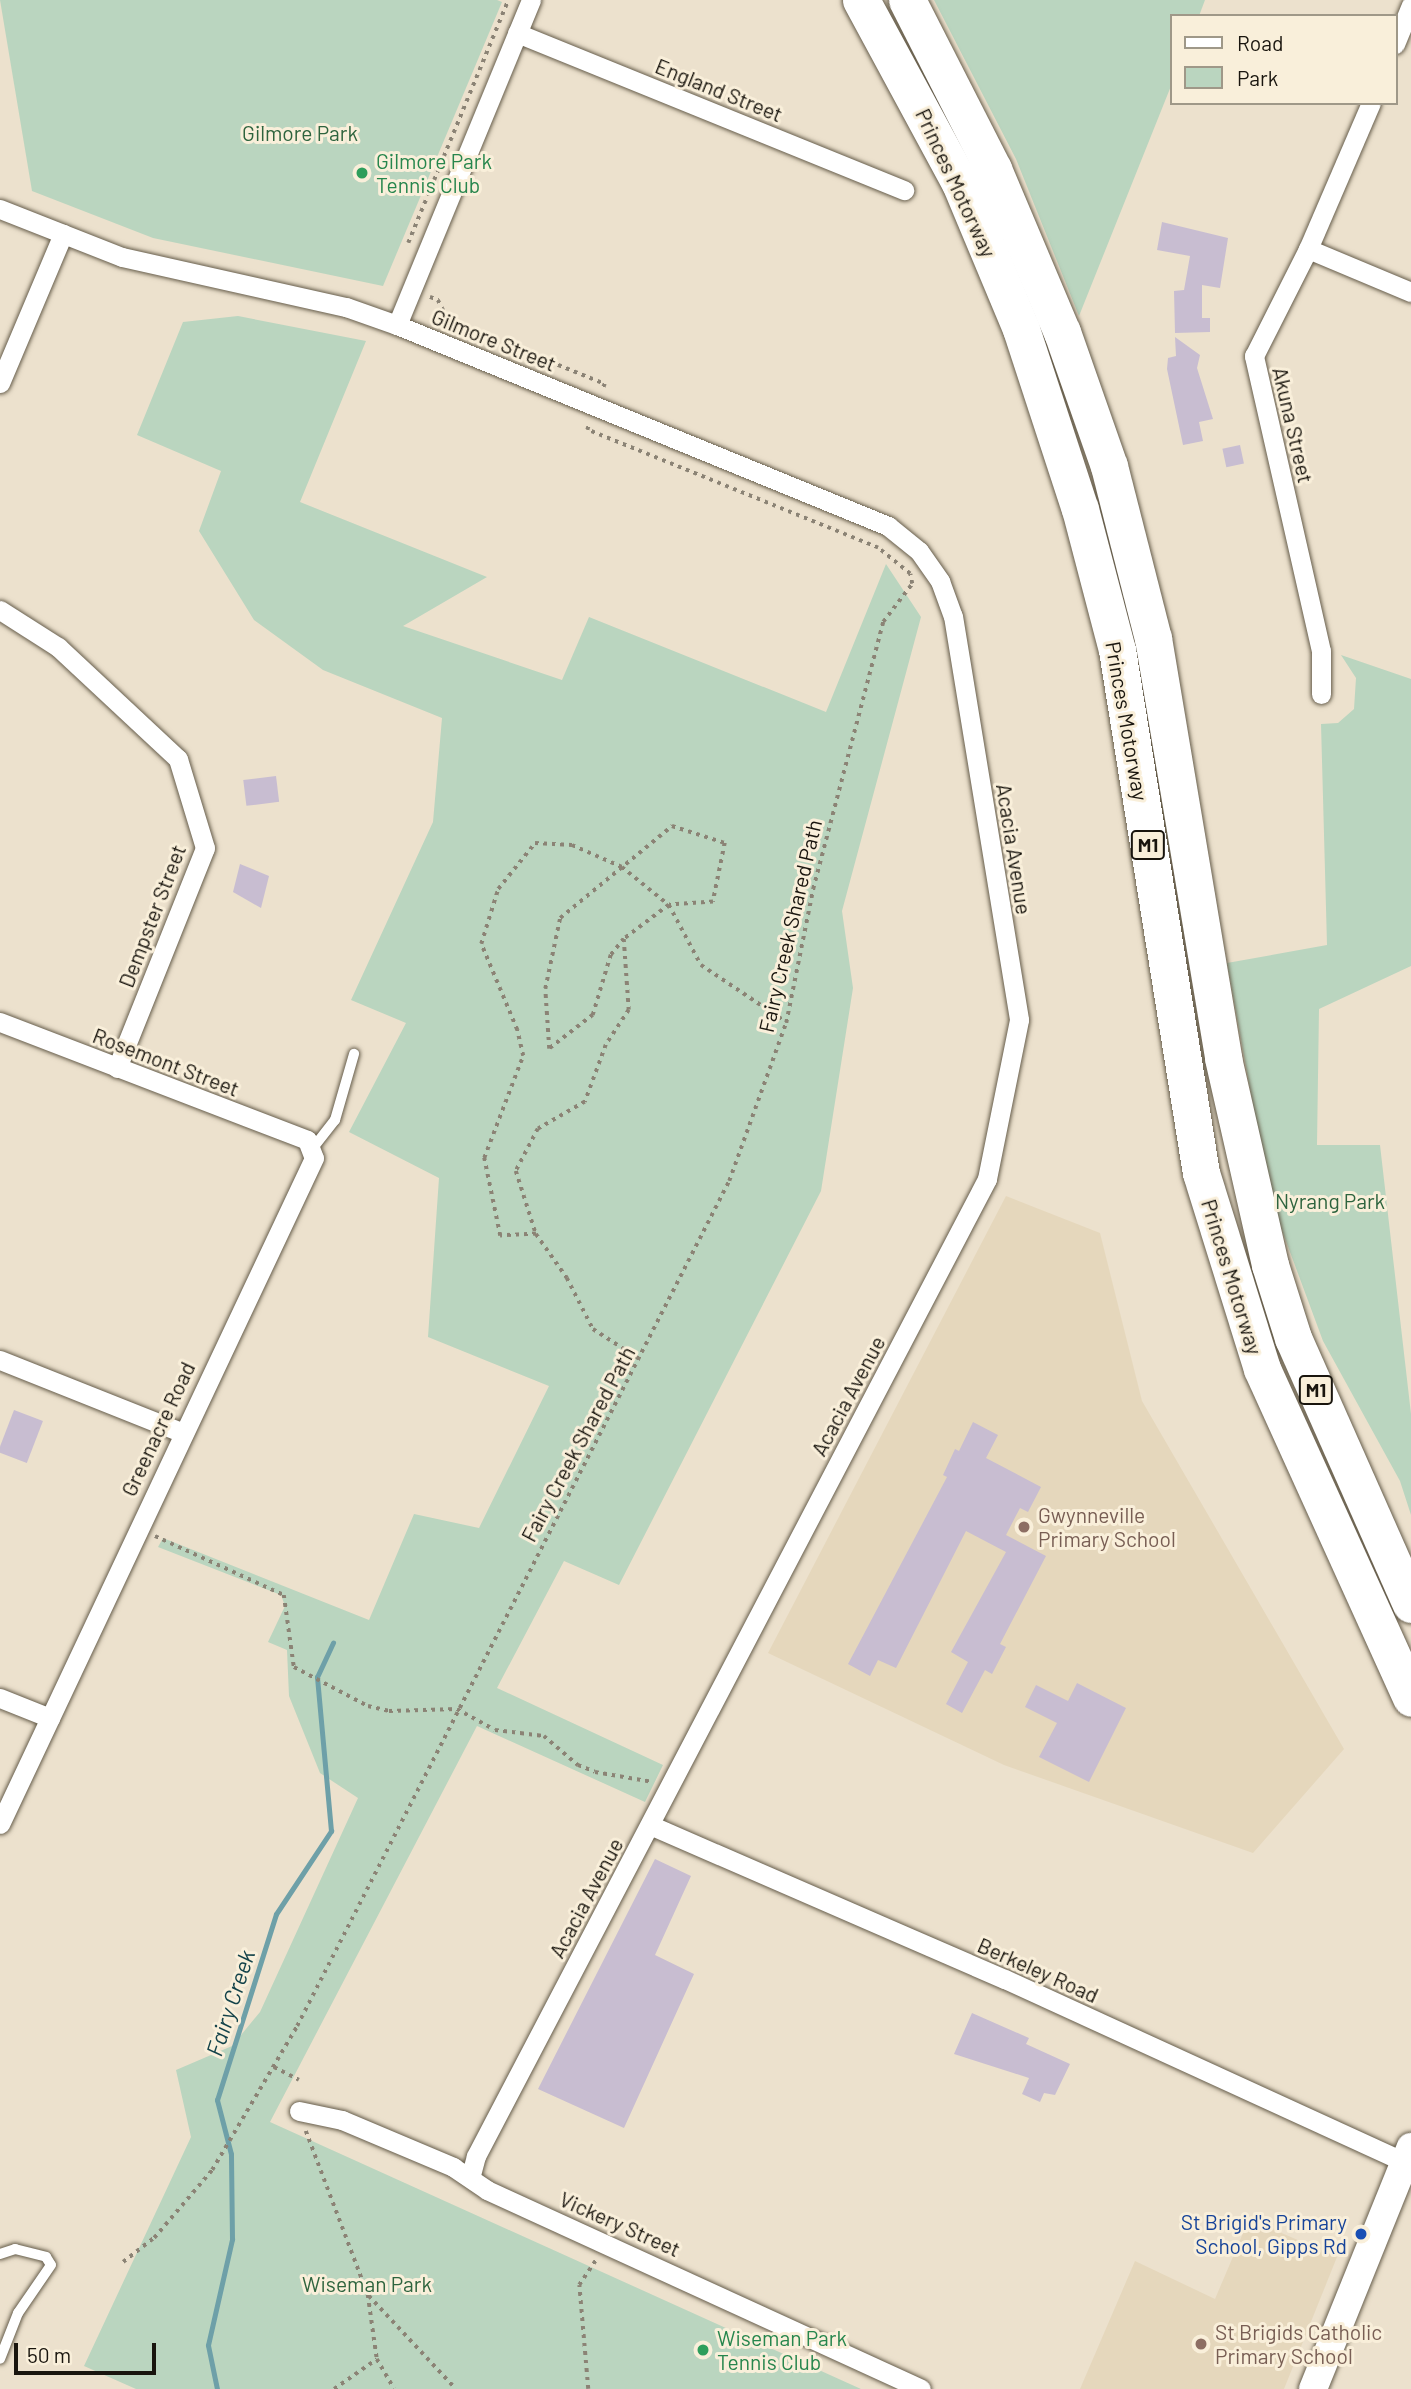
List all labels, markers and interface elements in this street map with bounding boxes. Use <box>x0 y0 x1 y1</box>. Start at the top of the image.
legend <box>1170 14 1397 105</box>
text: Road <box>1237 30 1283 55</box>
street label: England Street <box>652 53 786 127</box>
text: Park <box>1237 65 1278 90</box>
street label: Princes Motorway <box>910 105 1002 261</box>
park label: Gilmore Park <box>242 120 358 146</box>
place label: Gilmore Park Tennis Club <box>376 148 492 198</box>
marker: Gilmore Park Tennis Club <box>354 165 370 181</box>
street label: Gilmore Street <box>428 304 560 376</box>
street label: Akuna Street <box>1267 365 1319 485</box>
street label: Princes Motorway <box>1101 639 1153 803</box>
street label: Acacia Avenue <box>991 782 1037 916</box>
street label: Fairy Creek Shared Path <box>753 817 827 1035</box>
road number: M1 <box>1130 830 1166 860</box>
street label: Dempster Street <box>113 841 191 991</box>
street label: Rosemont Street <box>89 1023 243 1101</box>
park label: Nyrang Park <box>1275 1188 1385 1214</box>
street label: Princes Motorway <box>1196 1196 1268 1358</box>
street label: Acacia Avenue <box>806 1332 890 1460</box>
street label: Fairy Creek Shared Path <box>516 1342 640 1546</box>
street label: Greenacre Road <box>116 1358 200 1500</box>
road number: M1 <box>1298 1374 1334 1406</box>
place label: Gwynneville Primary School <box>1038 1502 1176 1552</box>
marker: Gwynneville Primary School <box>1016 1519 1032 1535</box>
street label: Acacia Avenue <box>544 1834 628 1962</box>
street label: Berkeley Road <box>974 1932 1102 2008</box>
water label: Fairy Creek <box>200 1946 260 2060</box>
street label: Vickery Street <box>556 2186 684 2262</box>
place label: St Brigid's Primary School, Gipps Rd <box>1181 2209 1347 2259</box>
marker: St Brigid's Primary School, Gipps Rd <box>1353 2226 1369 2242</box>
park label: Wiseman Park <box>302 2271 432 2297</box>
place label: St Brigids Catholic Primary School <box>1215 2319 1382 2369</box>
place label: Wiseman Park Tennis Club <box>717 2325 847 2375</box>
scale bar <box>18 2330 159 2374</box>
marker: St Brigids Catholic Primary School <box>1193 2336 1209 2352</box>
text: 50 m <box>27 2342 71 2367</box>
marker: Wiseman Park Tennis Club <box>695 2342 711 2358</box>

